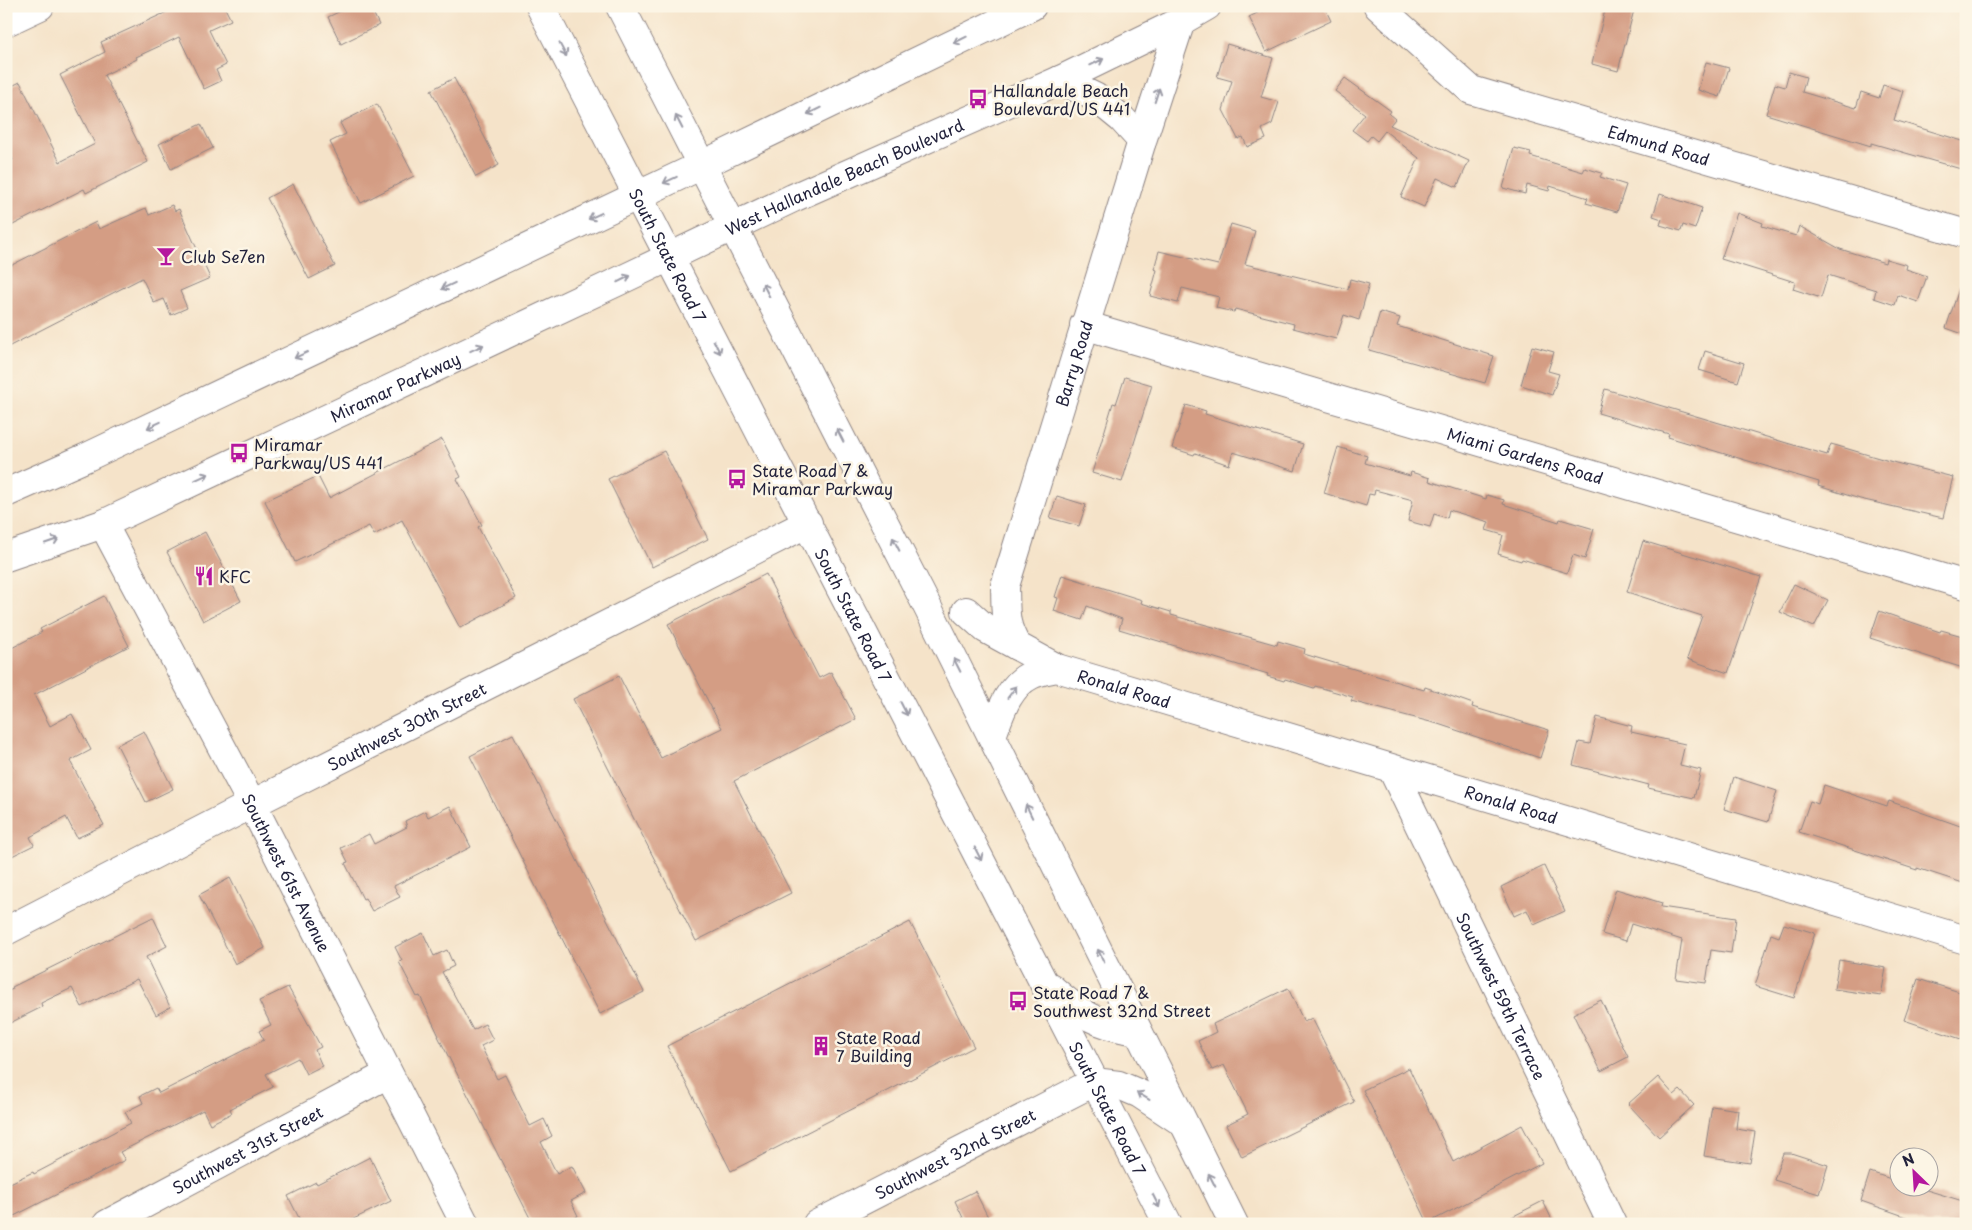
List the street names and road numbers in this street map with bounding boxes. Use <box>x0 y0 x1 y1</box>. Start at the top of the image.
street label: West Hallandale Beach Boulevard <box>721 112 967 241</box>
street label: Edmund Road <box>1605 118 1713 171</box>
street label: South State Road 7 <box>624 184 713 326</box>
street label: Barry Road <box>1049 318 1098 410</box>
street label: Miramar Parkway <box>326 346 464 428</box>
street label: Miami Gardens Road <box>1444 421 1606 489</box>
street label: South State Road 7 <box>810 544 898 686</box>
street label: Ronald Road <box>1075 663 1174 713</box>
street label: Southwest 30th Street <box>323 676 490 776</box>
street label: Ronald Road <box>1462 779 1561 829</box>
street label: Southwest 61st Avenue <box>236 789 337 956</box>
street label: Southwest 59th Terrace <box>1451 908 1552 1083</box>
street label: South State Road 7 <box>1064 1037 1153 1179</box>
street label: Southwest 31st Street <box>168 1099 327 1199</box>
street label: Southwest 32nd Street <box>870 1102 1039 1204</box>

